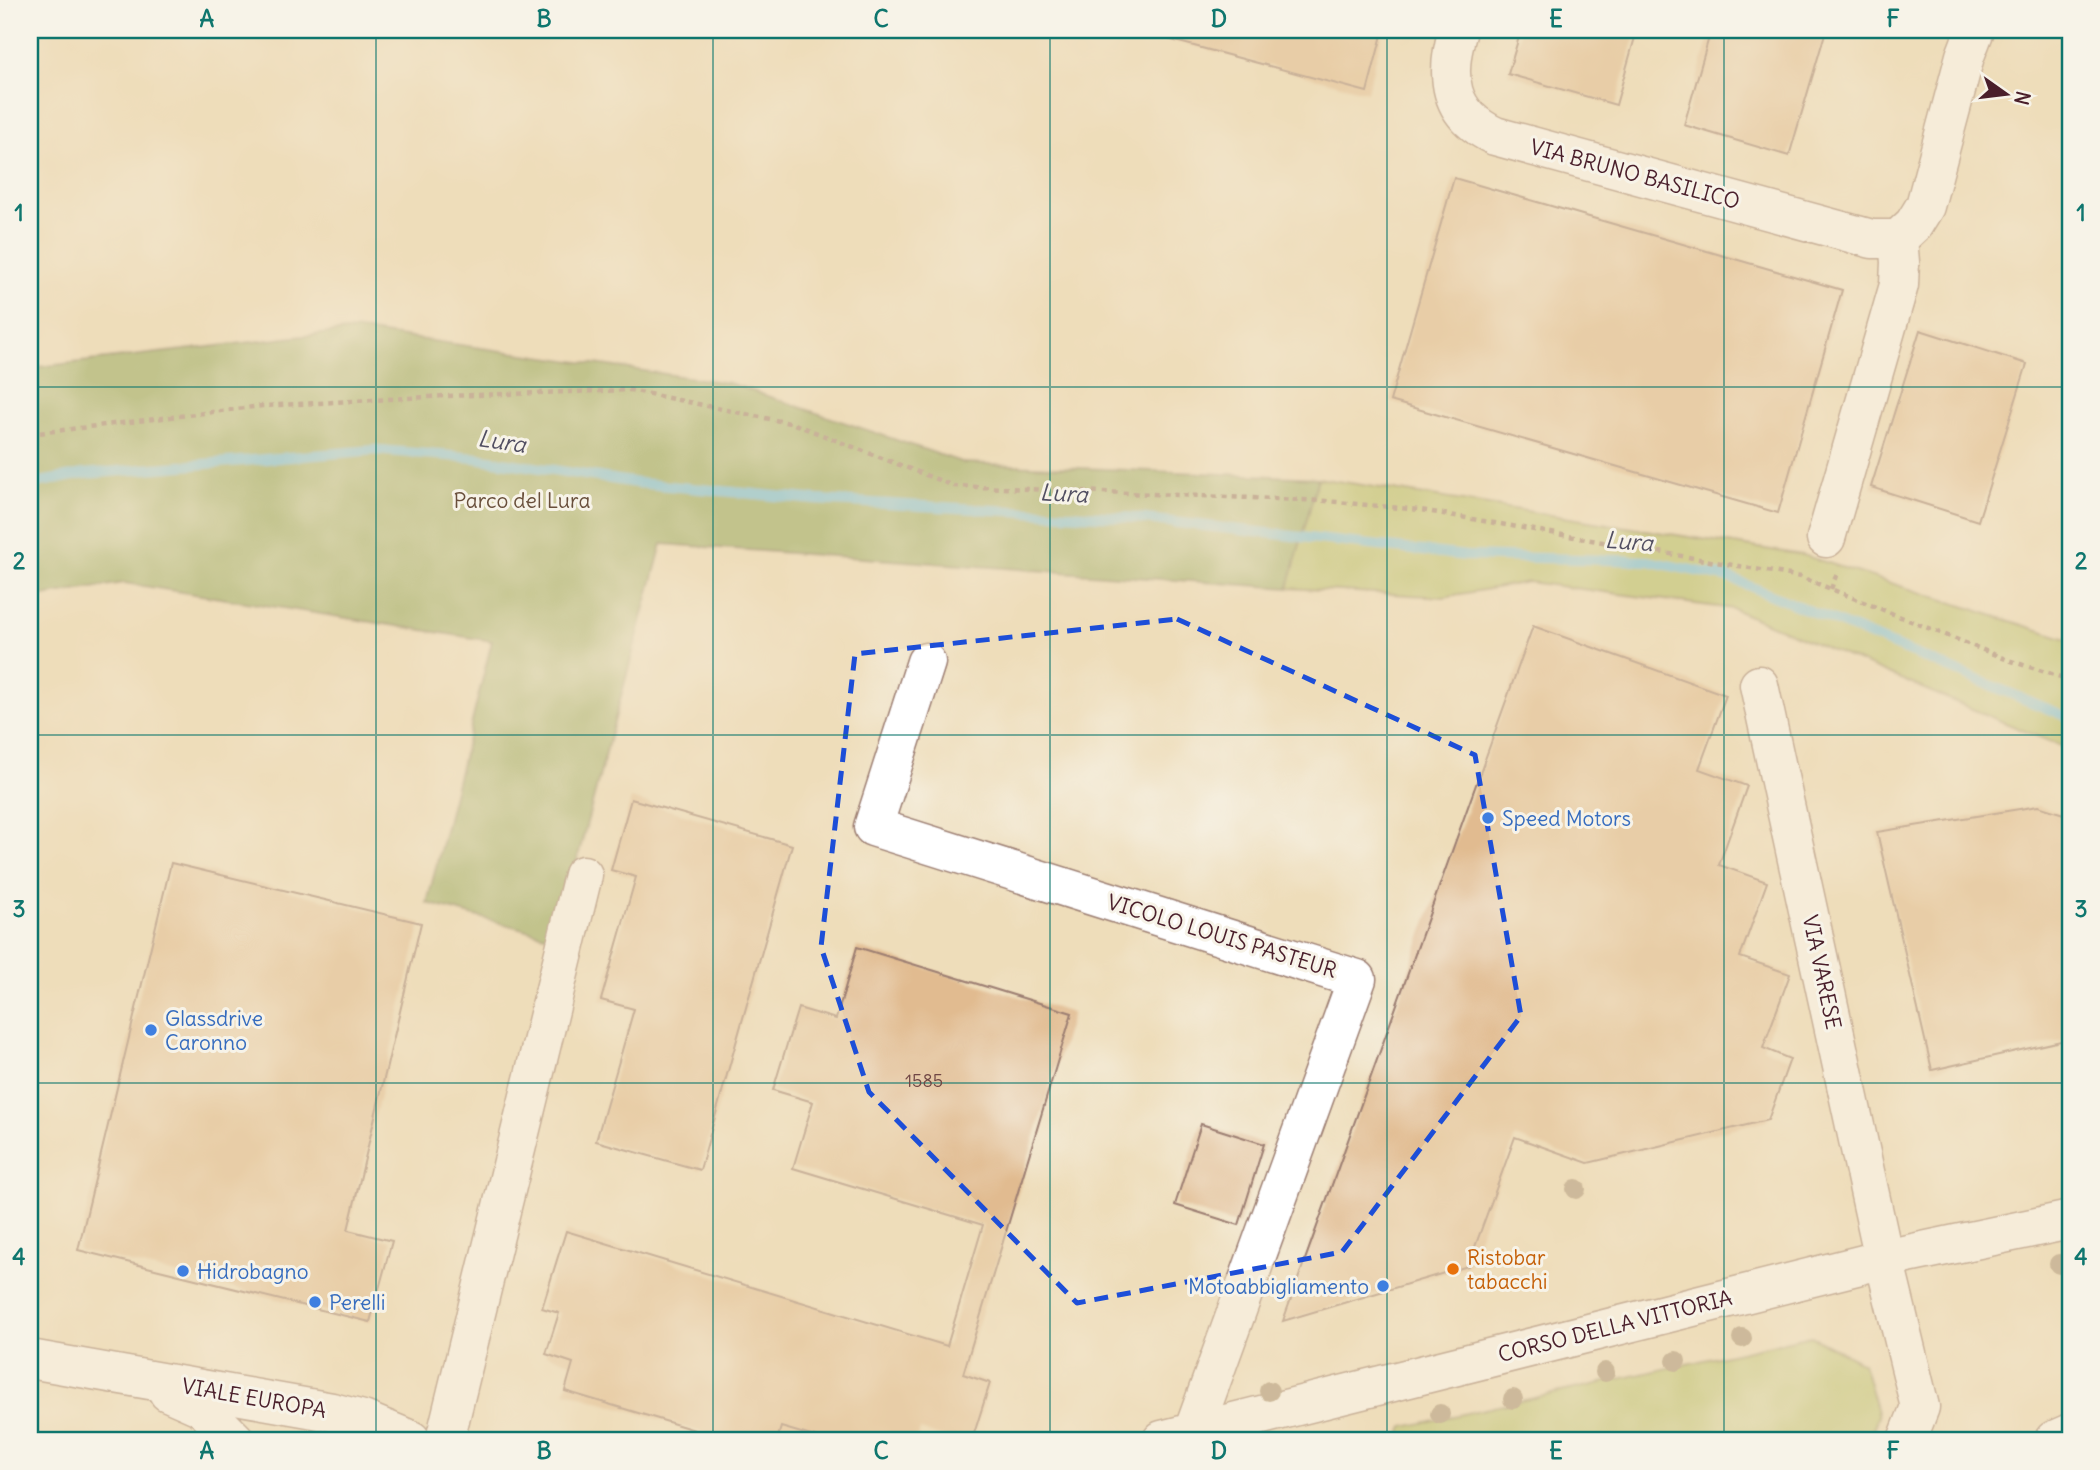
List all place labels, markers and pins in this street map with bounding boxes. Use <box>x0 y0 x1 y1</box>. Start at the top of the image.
place label: Speed Motors <box>1502 805 1631 832</box>
marker: Speed Motors <box>1480 810 1496 826</box>
place label: Glassdrive Caronno <box>165 1005 263 1056</box>
marker: Glassdrive Caronno <box>143 1022 159 1038</box>
place label: Ristobar tabacchi <box>1467 1244 1548 1295</box>
place label: Hidrobagno <box>197 1258 309 1285</box>
marker: Ristobar tabacchi <box>1445 1261 1461 1277</box>
marker: Hidrobagno <box>175 1263 191 1279</box>
place label: Motoabbigliamento <box>1188 1273 1369 1300</box>
marker: Motoabbigliamento <box>1375 1278 1391 1294</box>
place label: Perelli <box>329 1289 386 1316</box>
marker: Perelli <box>307 1294 323 1310</box>

